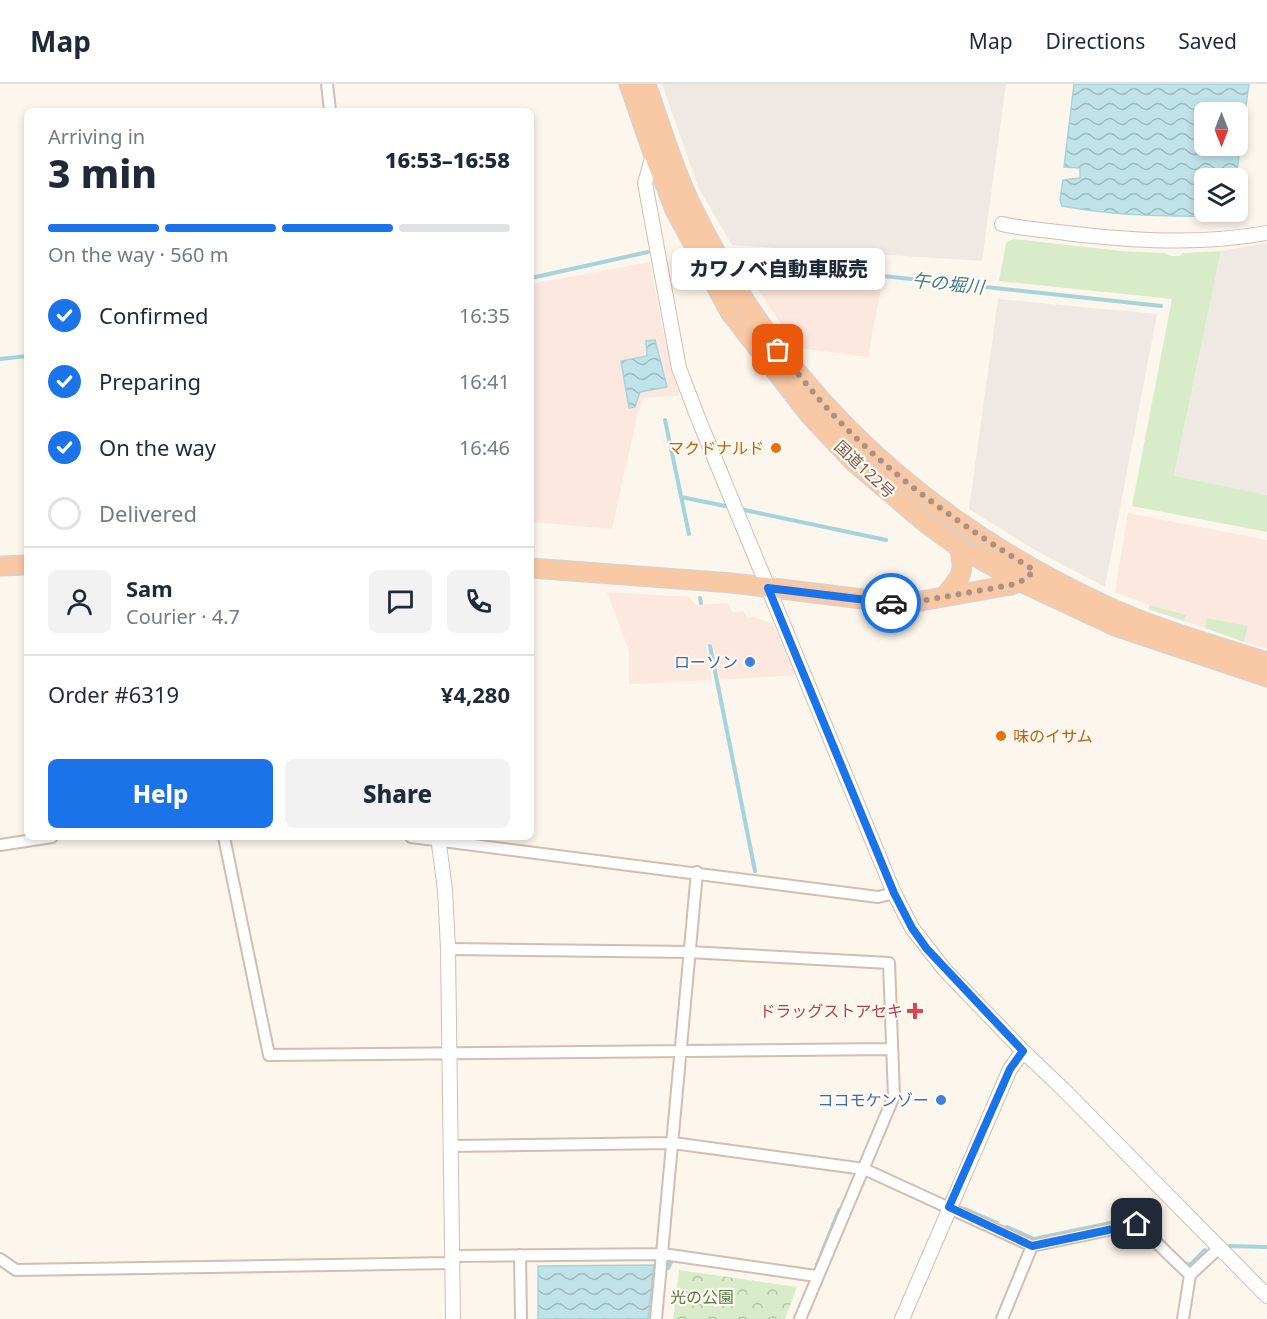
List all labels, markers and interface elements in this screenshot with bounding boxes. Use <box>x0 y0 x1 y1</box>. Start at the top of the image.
text: Map <box>30 22 91 60</box>
text: Map <box>969 27 1013 55</box>
text: Directions <box>1046 27 1145 55</box>
text: Saved <box>1178 27 1237 55</box>
north arrow <box>1194 102 1248 156</box>
map controls <box>1194 102 1248 222</box>
text: Arriving in <box>48 123 145 150</box>
text: 16:53–16:58 <box>385 144 510 174</box>
text: 3 min <box>48 146 157 199</box>
button: layers <box>1194 168 1248 222</box>
text: On the way · 560 m <box>48 241 228 268</box>
callout: カワノベ自動車販売 <box>672 248 884 290</box>
text: カワノベ自動車販売 <box>689 255 868 282</box>
water label: 午の堀川 <box>911 267 987 299</box>
icon: check <box>48 299 81 332</box>
text: Confirmed <box>99 300 209 330</box>
text: 16:35 <box>459 302 510 329</box>
pin <box>752 324 803 375</box>
icon: bag <box>761 333 794 366</box>
icon: check <box>48 365 81 398</box>
text: Preparing <box>99 366 201 396</box>
text: 16:41 <box>459 368 510 395</box>
icon: check <box>48 431 81 464</box>
text: On the way <box>99 432 216 462</box>
text: 16:46 <box>459 434 510 461</box>
street label: 国道122号 <box>830 435 900 503</box>
place label: マクドナルド <box>668 437 764 459</box>
marker: マクドナルド <box>769 441 783 455</box>
text: Delivered <box>99 498 197 528</box>
button: person <box>48 570 111 633</box>
button: chat <box>369 570 432 633</box>
button: phone <box>447 570 510 633</box>
text: Sam <box>126 573 173 603</box>
courier <box>861 573 921 633</box>
icon: car <box>875 587 908 620</box>
text: Courier · 4.7 <box>126 603 240 630</box>
place label: ローソン <box>674 651 738 673</box>
marker: ローソン <box>743 655 757 669</box>
text: Order #6319 <box>48 679 179 709</box>
text: ¥4,280 <box>441 679 510 709</box>
place label: 味のイサム <box>1013 725 1093 747</box>
marker: 味のイサム <box>994 729 1008 743</box>
button: Help <box>48 759 273 828</box>
button: Share <box>285 759 510 828</box>
place label: ドラッグストアセキ <box>759 1000 903 1022</box>
marker: ドラッグストアセキ <box>908 1004 922 1018</box>
place label: ココモケンゾー <box>817 1089 929 1111</box>
marker: ココモケンゾー <box>934 1093 948 1107</box>
pin <box>1111 1198 1162 1249</box>
icon: home <box>1120 1207 1153 1240</box>
park label: 光の公園 <box>670 1286 734 1308</box>

